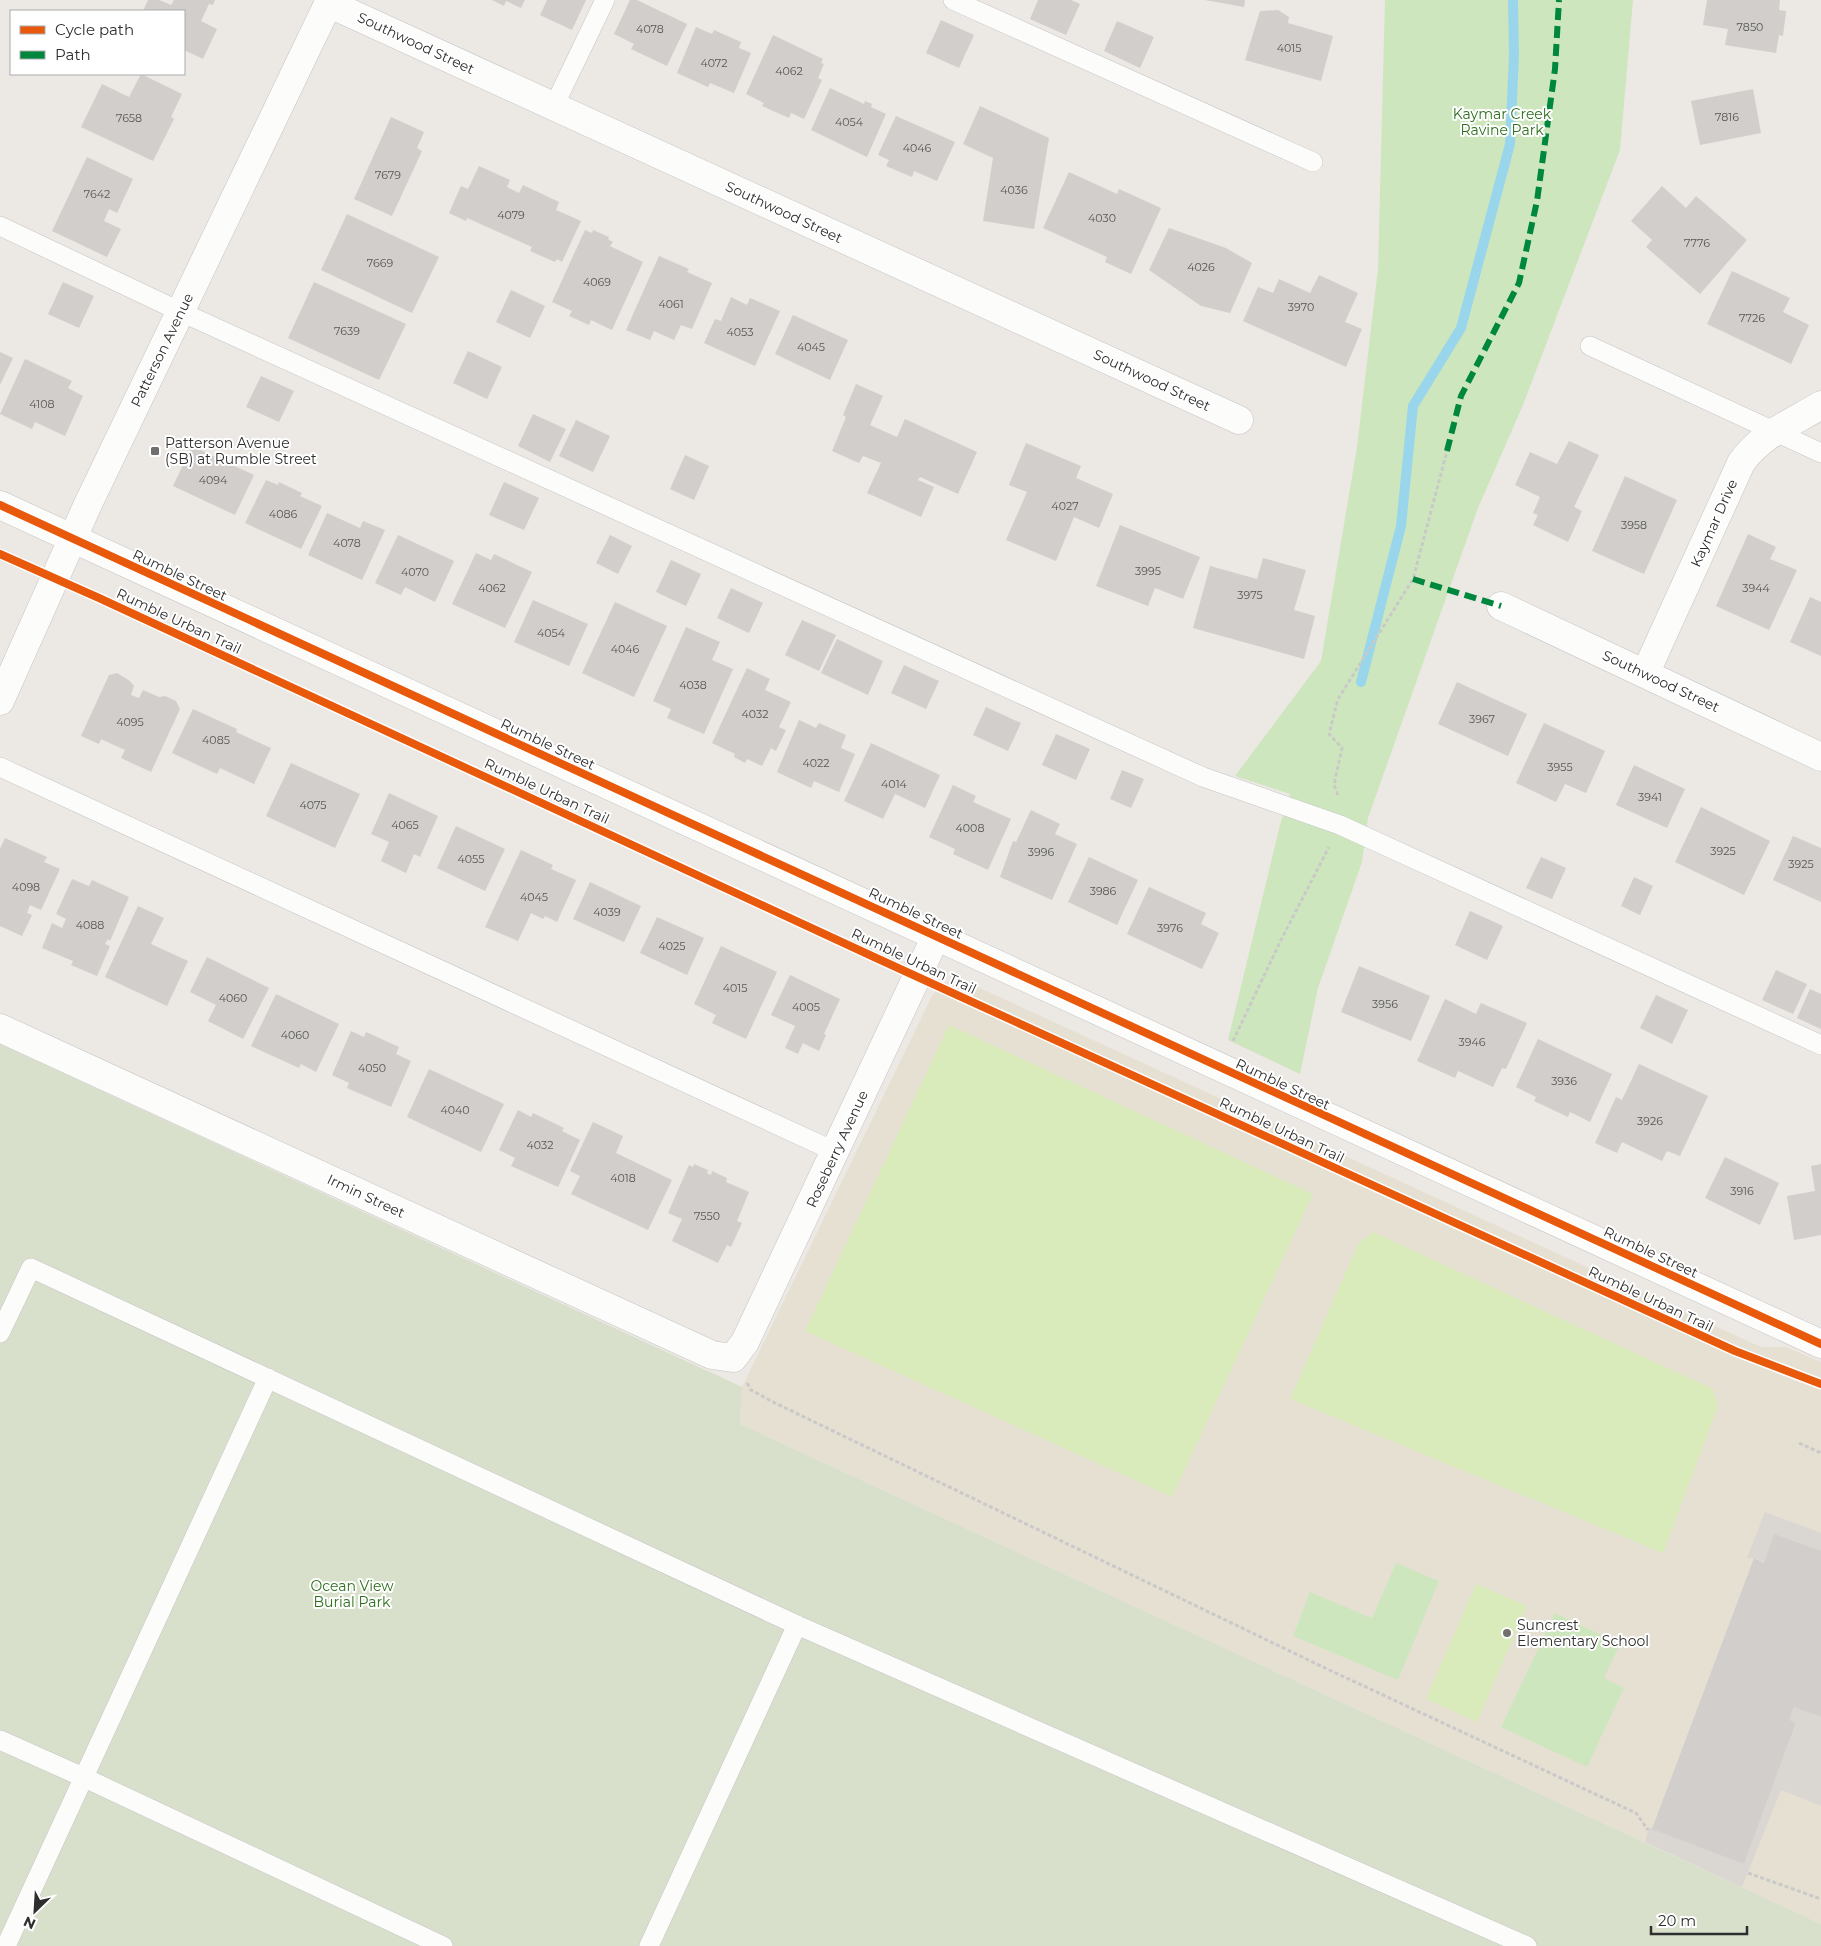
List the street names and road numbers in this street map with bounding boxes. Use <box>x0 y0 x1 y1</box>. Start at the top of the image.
street label: Southwood Street <box>355 8 478 78</box>
street label: Southwood Street <box>723 177 846 247</box>
street label: Patterson Avenue <box>127 290 197 410</box>
street label: Southwood Street <box>1091 345 1214 415</box>
street label: Kaymar Drive <box>1687 476 1741 570</box>
street label: Rumble Street <box>130 545 230 605</box>
street label: Rumble Urban Trail <box>114 584 244 658</box>
street label: Southwood Street <box>1600 646 1723 716</box>
street label: Rumble Street <box>498 714 598 774</box>
street label: Rumble Urban Trail <box>482 754 612 828</box>
street label: Rumble Street <box>866 883 966 943</box>
street label: Rumble Urban Trail <box>849 924 979 998</box>
street label: Rumble Street <box>1233 1054 1333 1114</box>
street label: Roseberry Avenue <box>802 1088 872 1210</box>
street label: Rumble Urban Trail <box>1217 1093 1347 1167</box>
street label: Irmin Street <box>324 1170 408 1222</box>
street label: Rumble Street <box>1601 1222 1701 1282</box>
street label: Rumble Urban Trail <box>1586 1262 1716 1336</box>

